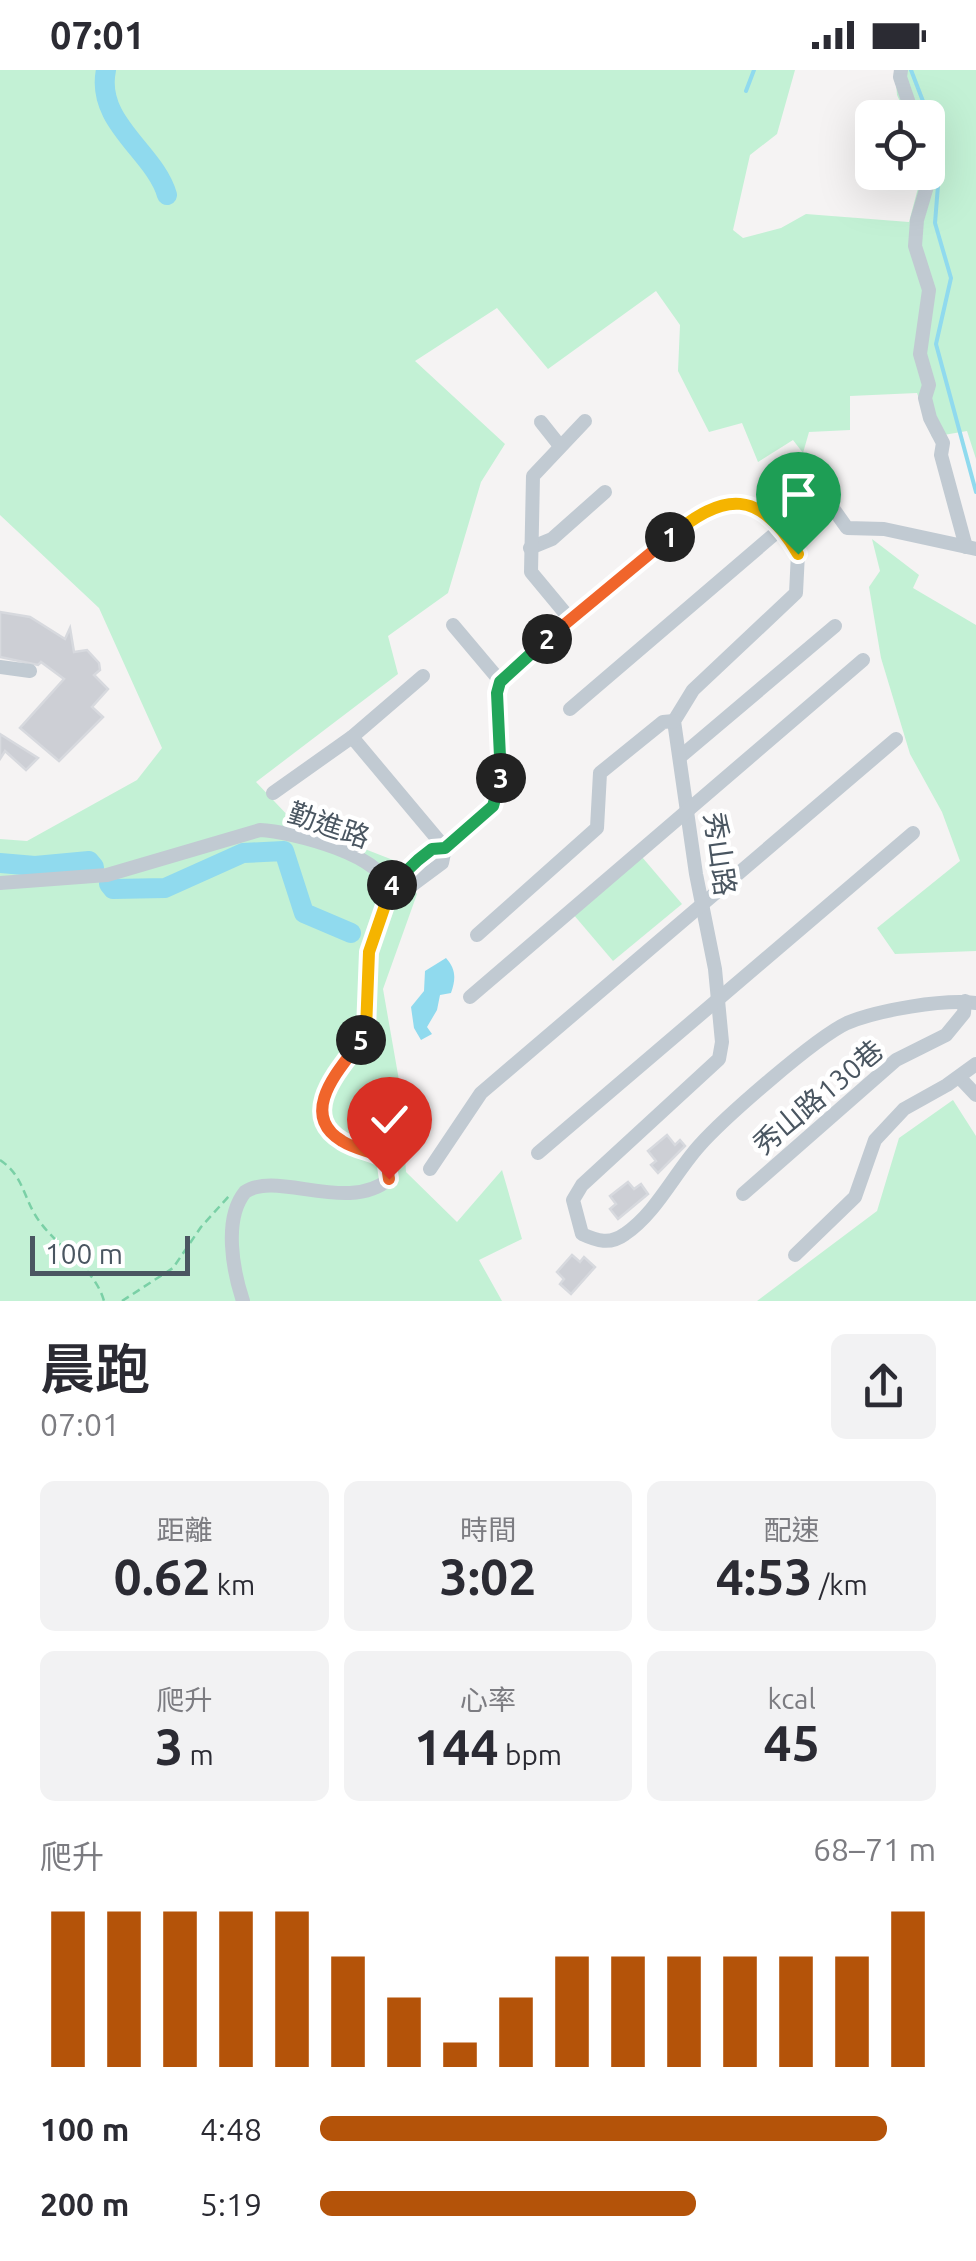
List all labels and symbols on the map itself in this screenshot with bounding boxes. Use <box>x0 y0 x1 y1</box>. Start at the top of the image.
pin <box>756 452 841 555</box>
pin: 1 <box>645 512 695 562</box>
pin: 2 <box>522 614 572 664</box>
pin: 3 <box>476 753 526 803</box>
street label: 勤進路 <box>284 796 374 853</box>
street label: 秀山路 <box>699 810 742 898</box>
pin: 4 <box>367 860 417 910</box>
pin: 5 <box>336 1015 386 1065</box>
street label: 秀山路130巷 <box>747 1034 889 1160</box>
pin <box>347 1077 432 1180</box>
scale bar <box>30 1231 190 1276</box>

